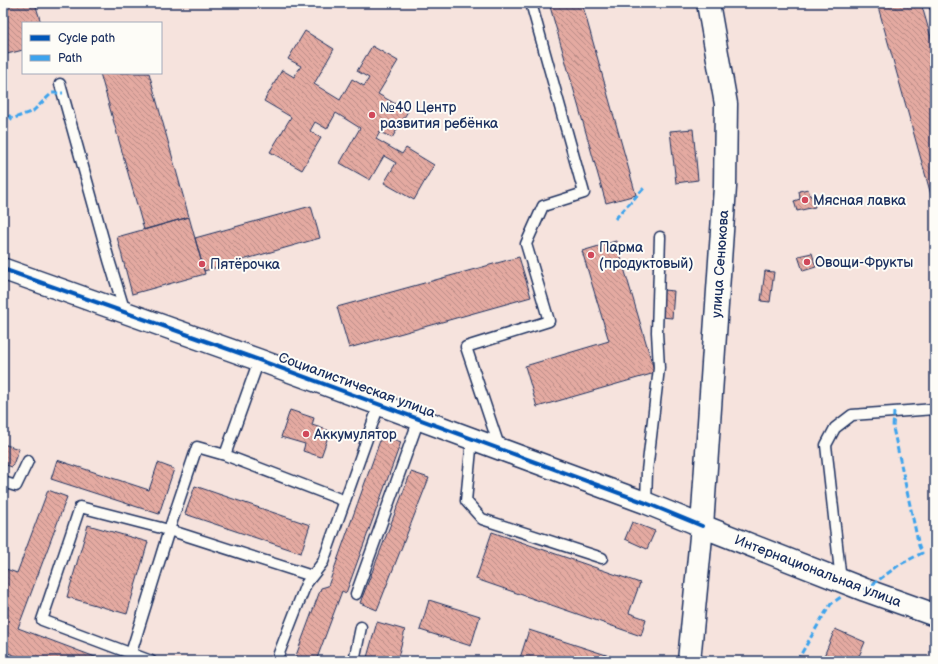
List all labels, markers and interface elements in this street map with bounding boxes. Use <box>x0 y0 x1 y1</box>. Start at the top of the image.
legend <box>22 22 162 74</box>
text: Cycle path <box>58 31 115 46</box>
text: Path <box>58 51 83 66</box>
place label: №40 Центр развития ребёнка <box>380 99 499 132</box>
marker: №40 Центр развития ребёнка <box>367 110 377 120</box>
place label: Мясная лавка <box>813 192 907 209</box>
marker: Мясная лавка <box>800 195 810 205</box>
street label: улица Сенюкова <box>708 209 732 319</box>
place label: Парма (продуктовый) <box>599 239 694 272</box>
marker: Парма (продуктовый) <box>586 250 596 260</box>
place label: Овощи-Фрукты <box>815 254 913 271</box>
place label: Пятёрочка <box>210 256 281 273</box>
marker: Овощи-Фрукты <box>802 257 812 267</box>
marker: Пятёрочка <box>197 259 207 269</box>
street label: Социалистическая улица <box>276 349 438 422</box>
place label: Аккумулятор <box>313 426 397 443</box>
marker: Аккумулятор <box>301 429 311 439</box>
street label: Интернациональная улица <box>732 531 905 611</box>

